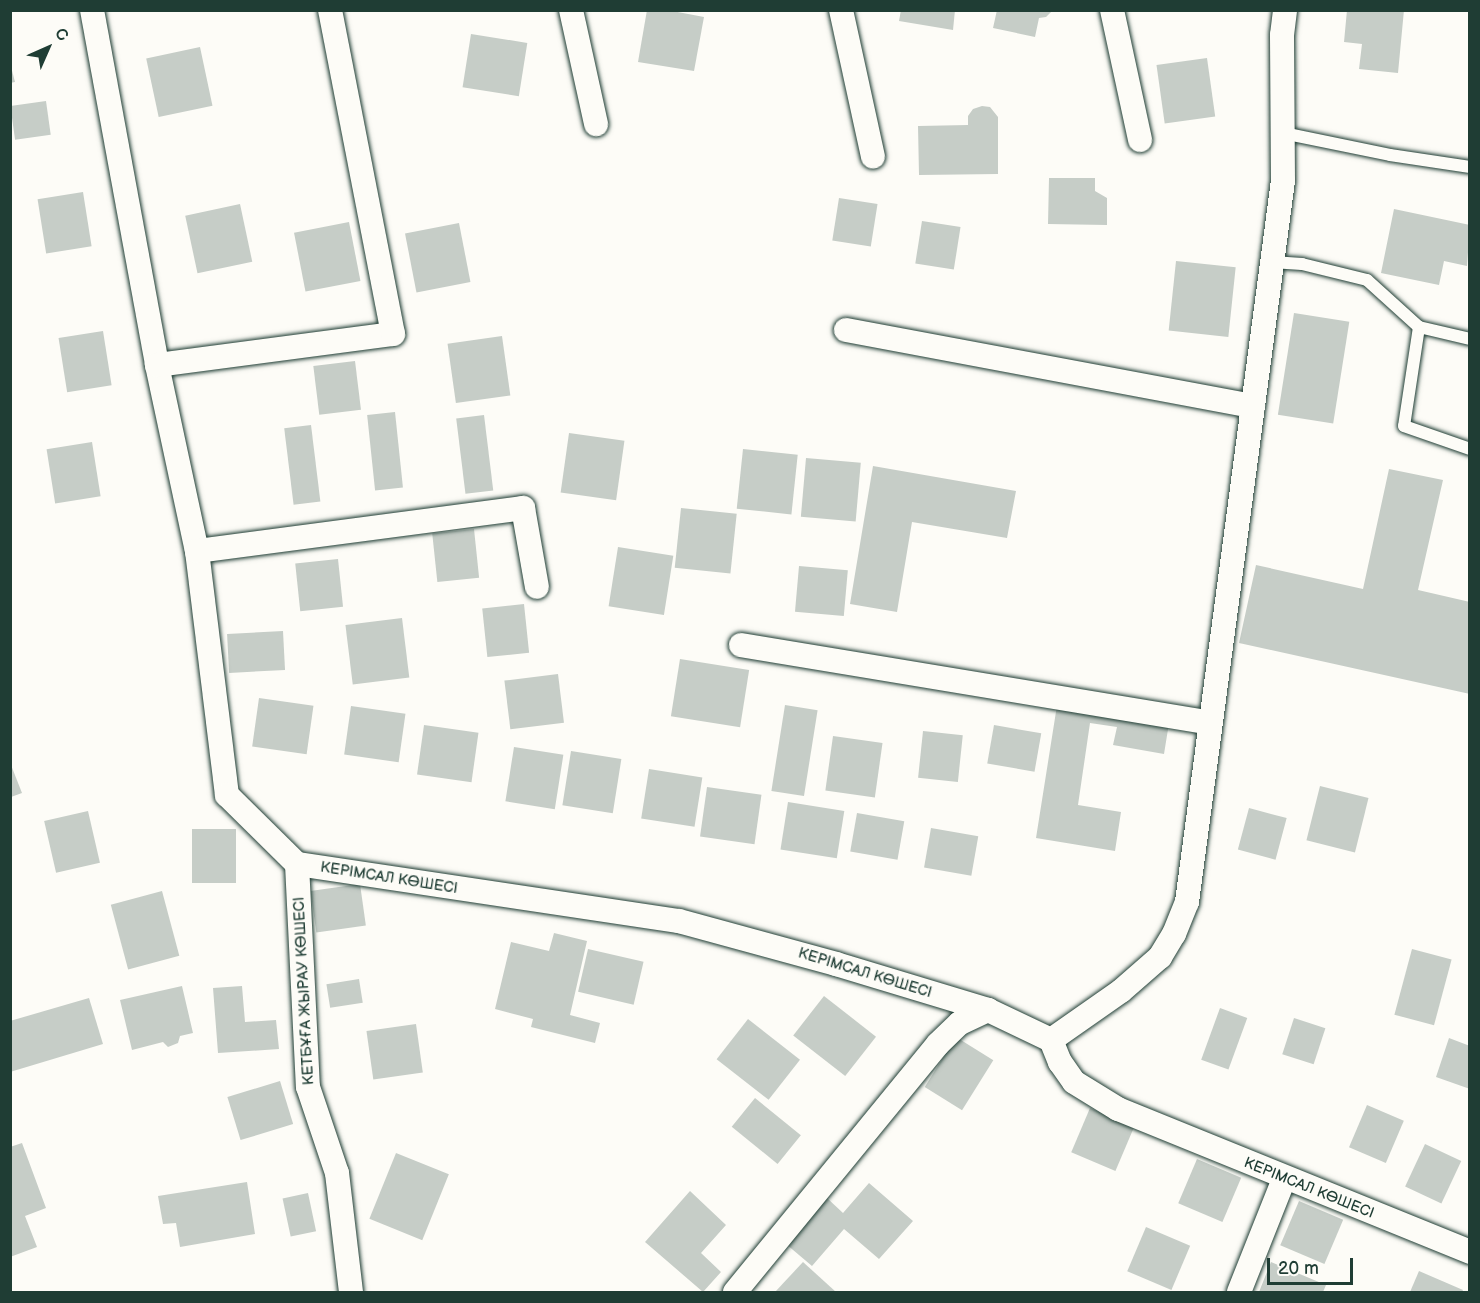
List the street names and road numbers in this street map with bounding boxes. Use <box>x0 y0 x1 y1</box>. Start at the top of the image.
street label: КЕРІМСАЛ КӨШЕСІ <box>319 858 459 898</box>
street label: КЕТБҰҒА ЖЫРАУ КӨШЕСІ <box>290 896 318 1086</box>
street label: КЕРІМСАЛ КӨШЕСІ <box>796 944 934 1002</box>
street label: КЕРІМСАЛ КӨШЕСІ <box>1241 1154 1377 1222</box>

